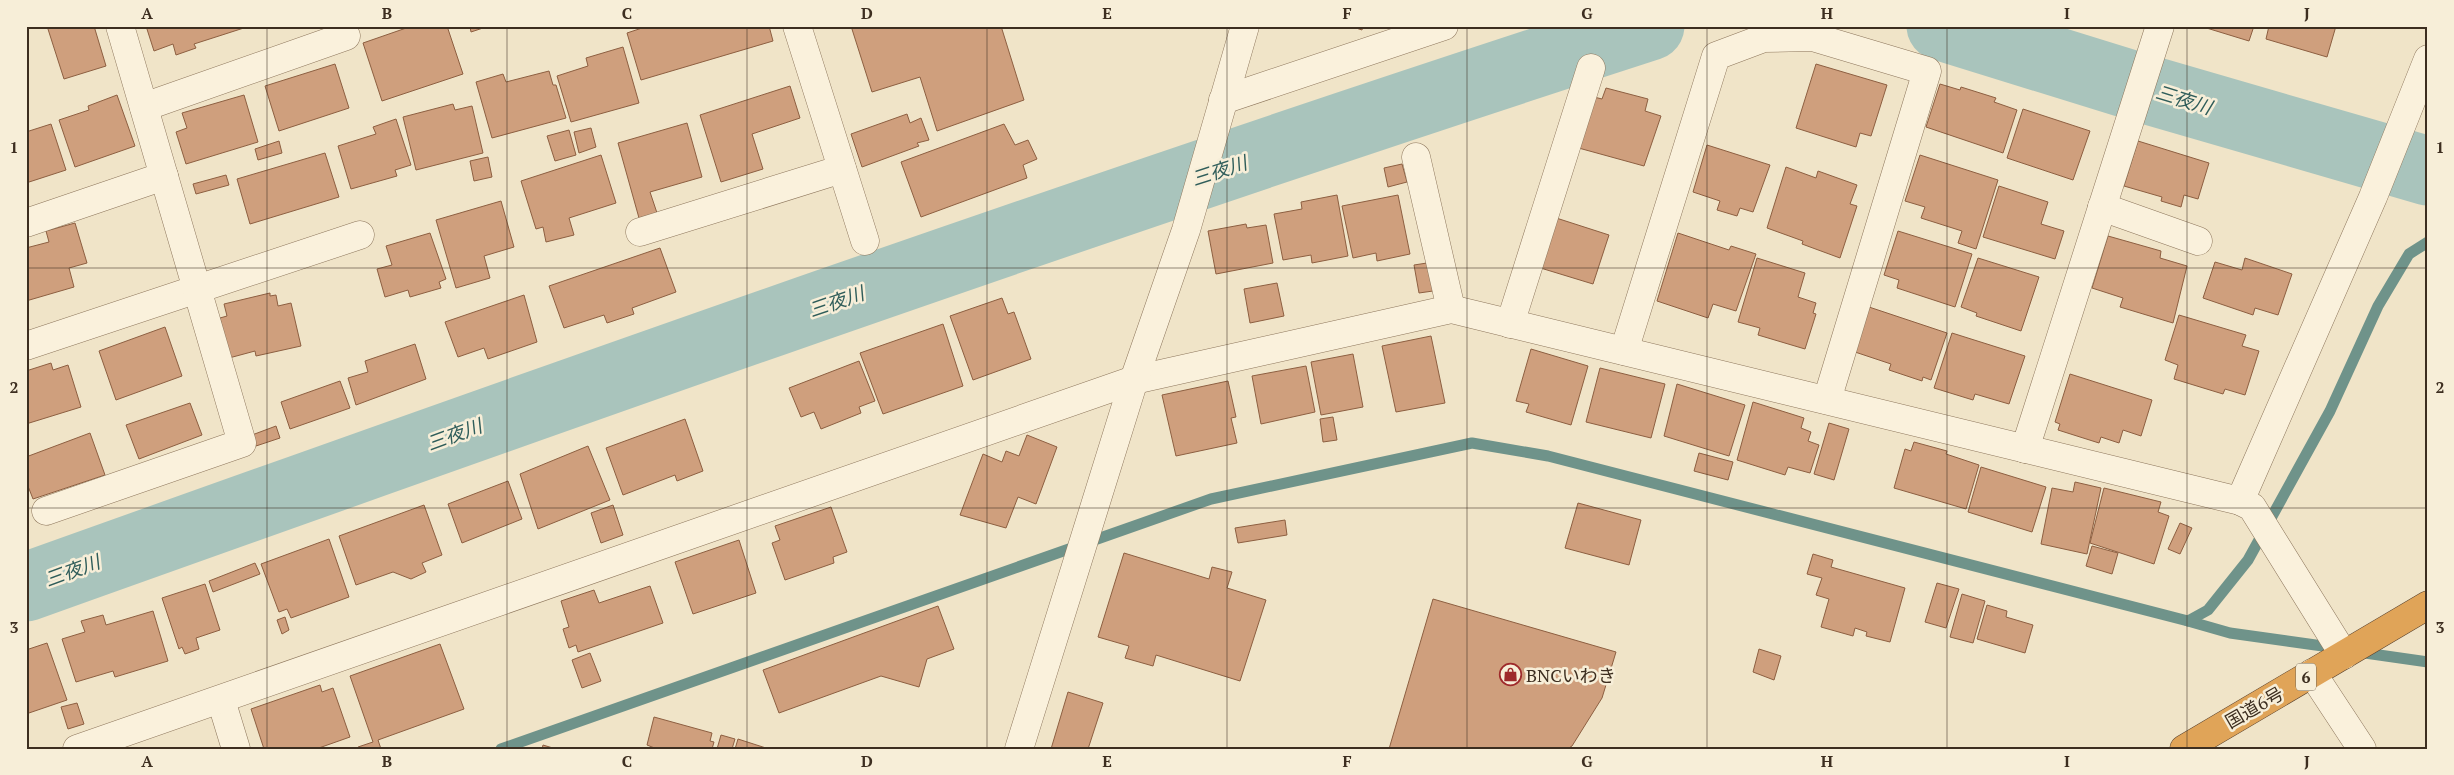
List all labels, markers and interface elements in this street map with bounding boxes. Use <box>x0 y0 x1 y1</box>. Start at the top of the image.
text: A <box>141 2 153 24</box>
text: B <box>382 2 392 24</box>
text: C <box>622 2 632 24</box>
text: D <box>861 2 873 24</box>
text: E <box>1102 2 1112 24</box>
text: F <box>1342 2 1352 24</box>
text: G <box>1581 2 1593 24</box>
text: H <box>1821 2 1833 24</box>
text: I <box>2064 2 2070 24</box>
text: J <box>2304 2 2310 24</box>
water label: 三夜川 <box>2153 79 2217 120</box>
text: 1 <box>9 136 19 158</box>
text: 1 <box>2435 136 2445 158</box>
water label: 三夜川 <box>1188 149 1252 191</box>
water label: 三夜川 <box>805 279 869 322</box>
text: 2 <box>9 376 19 398</box>
text: 2 <box>2435 376 2445 398</box>
water label: 三夜川 <box>423 412 487 455</box>
water label: 三夜川 <box>41 548 105 591</box>
text: 3 <box>9 616 19 638</box>
text: 3 <box>2435 616 2445 638</box>
shop icon: BNCいわき <box>1498 663 1522 687</box>
place label: BNCいわき <box>1526 663 1616 687</box>
road number: 6 <box>2296 664 2316 690</box>
street label: 国道6号 <box>2220 681 2288 733</box>
text: A <box>141 750 153 772</box>
text: B <box>382 750 392 772</box>
text: C <box>622 750 632 772</box>
text: D <box>861 750 873 772</box>
text: E <box>1102 750 1112 772</box>
text: F <box>1342 750 1352 772</box>
text: G <box>1581 750 1593 772</box>
text: H <box>1821 750 1833 772</box>
text: I <box>2064 750 2070 772</box>
text: J <box>2304 750 2310 772</box>

